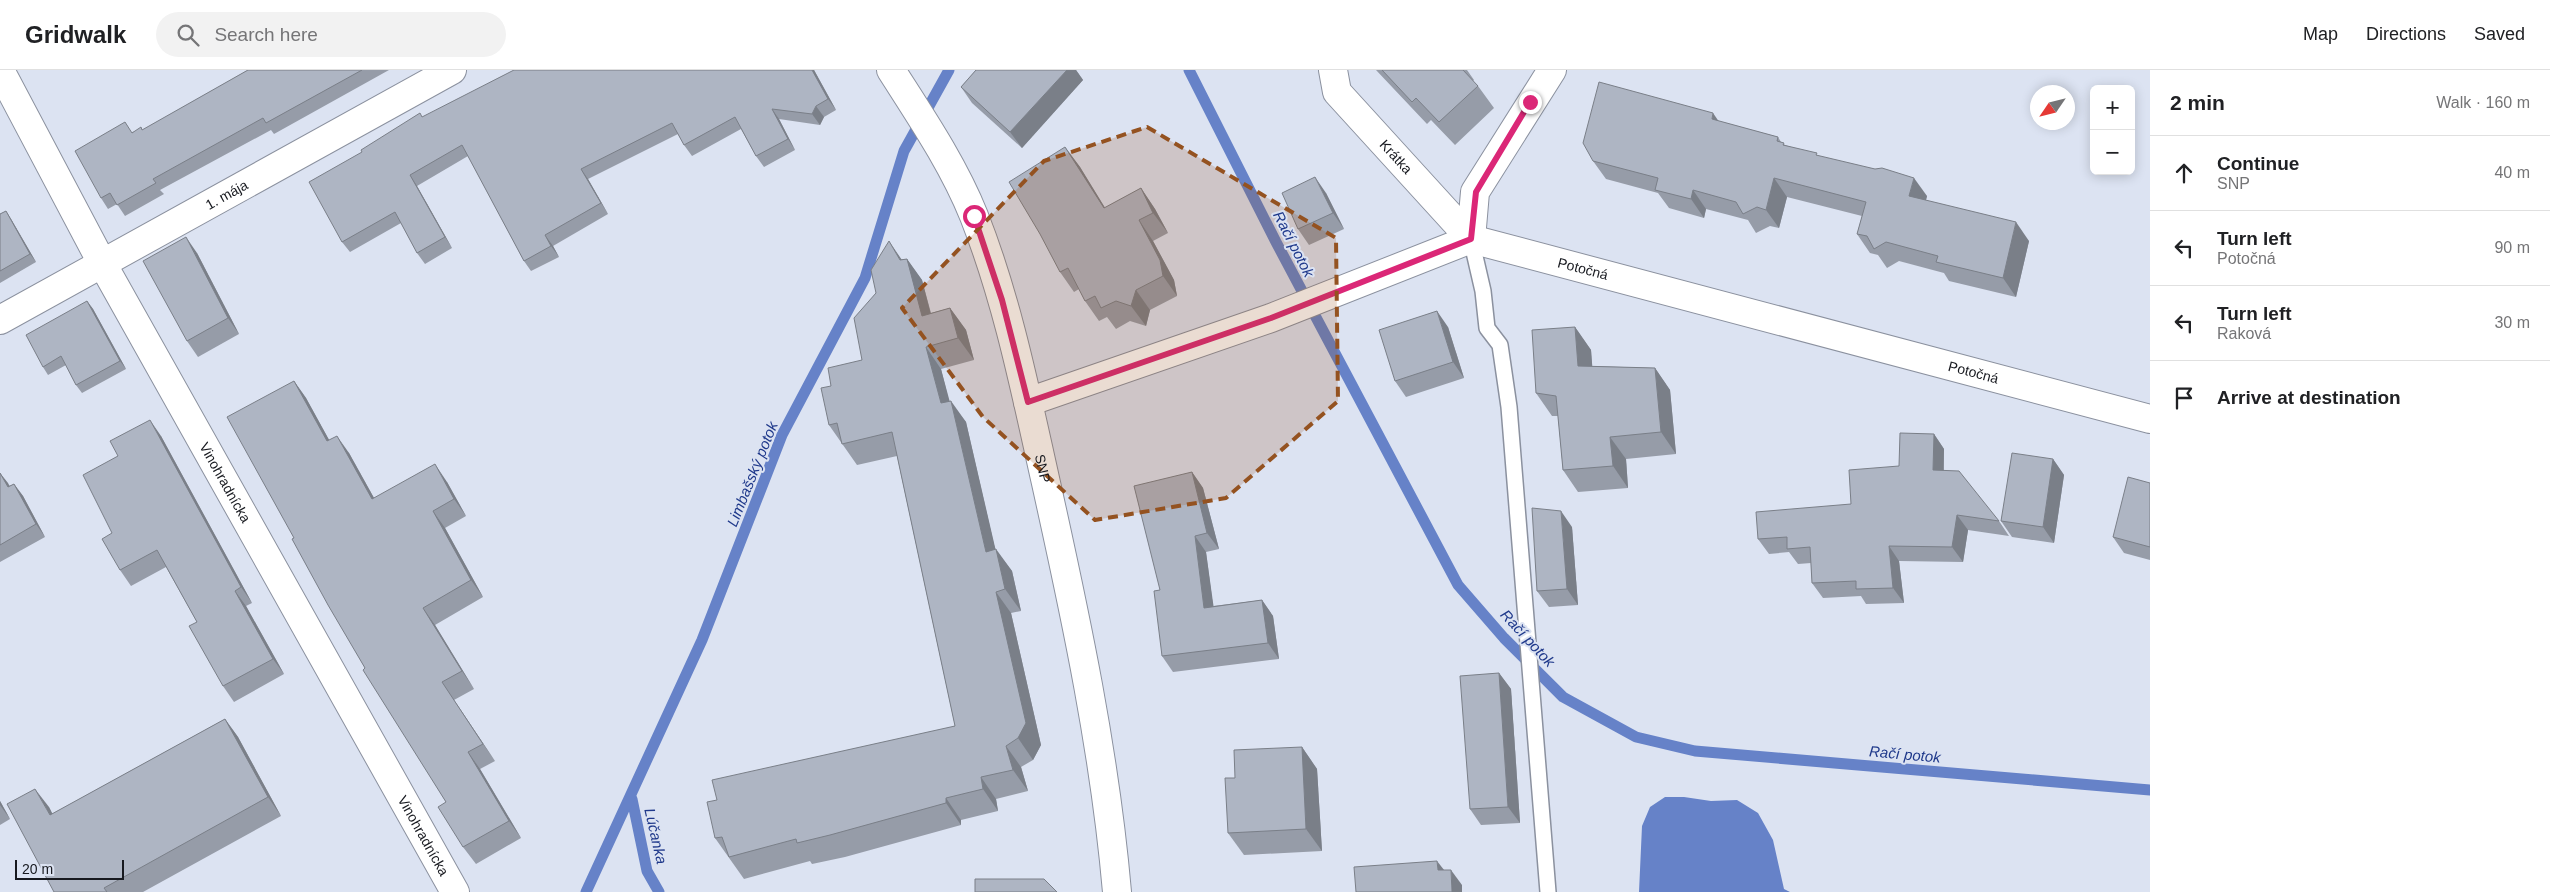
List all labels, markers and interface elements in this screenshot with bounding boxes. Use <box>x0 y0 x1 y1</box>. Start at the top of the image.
search box <box>156 12 506 57</box>
text: Gridwalk <box>25 21 126 48</box>
icon: search <box>174 21 202 49</box>
text: Search here <box>214 24 318 45</box>
text: Map <box>2303 24 2338 44</box>
text: Directions <box>2366 24 2446 44</box>
text: Saved <box>2474 24 2525 44</box>
north arrow <box>2030 85 2075 130</box>
map controls <box>2090 85 2135 175</box>
button: + <box>2090 85 2135 130</box>
route end <box>1519 91 1542 114</box>
text: 2 min <box>2170 91 2225 114</box>
text: Walk · 160 m <box>2436 94 2530 111</box>
button: − <box>2090 130 2135 175</box>
street label: Krátka <box>1376 136 1416 177</box>
text: Continue <box>2217 153 2299 174</box>
icon: ahead <box>2170 159 2198 187</box>
text: 40 m <box>2494 164 2530 181</box>
text: SNP <box>2217 175 2250 192</box>
street label: 1. mája <box>203 176 251 213</box>
route start <box>963 205 986 228</box>
water label: Račí potok <box>1270 208 1319 281</box>
text: Turn left <box>2217 228 2292 249</box>
icon: left <box>2170 234 2198 262</box>
text: 90 m <box>2494 239 2530 256</box>
text: Potočná <box>2217 250 2276 267</box>
street label: Potočná <box>1556 254 1610 283</box>
text: Turn left <box>2217 303 2292 324</box>
icon: left <box>2170 309 2198 337</box>
text: 30 m <box>2494 314 2530 331</box>
text: Raková <box>2217 325 2271 342</box>
street label: Potočná <box>1947 358 2001 387</box>
icon: arrive <box>2170 384 2198 412</box>
text: Arrive at destination <box>2217 387 2401 408</box>
water label: Limbašský potok <box>723 418 781 529</box>
street label: Vinohradnícka <box>196 440 254 526</box>
street label: SNP <box>1032 453 1054 484</box>
water label: Račí potok <box>1497 606 1560 671</box>
water label: Račí potok <box>1869 742 1943 766</box>
street label: Vinohradnícka <box>395 793 452 879</box>
water label: Lúčanka <box>641 806 671 866</box>
scale bar <box>15 857 124 880</box>
text: 20 m <box>22 861 53 877</box>

